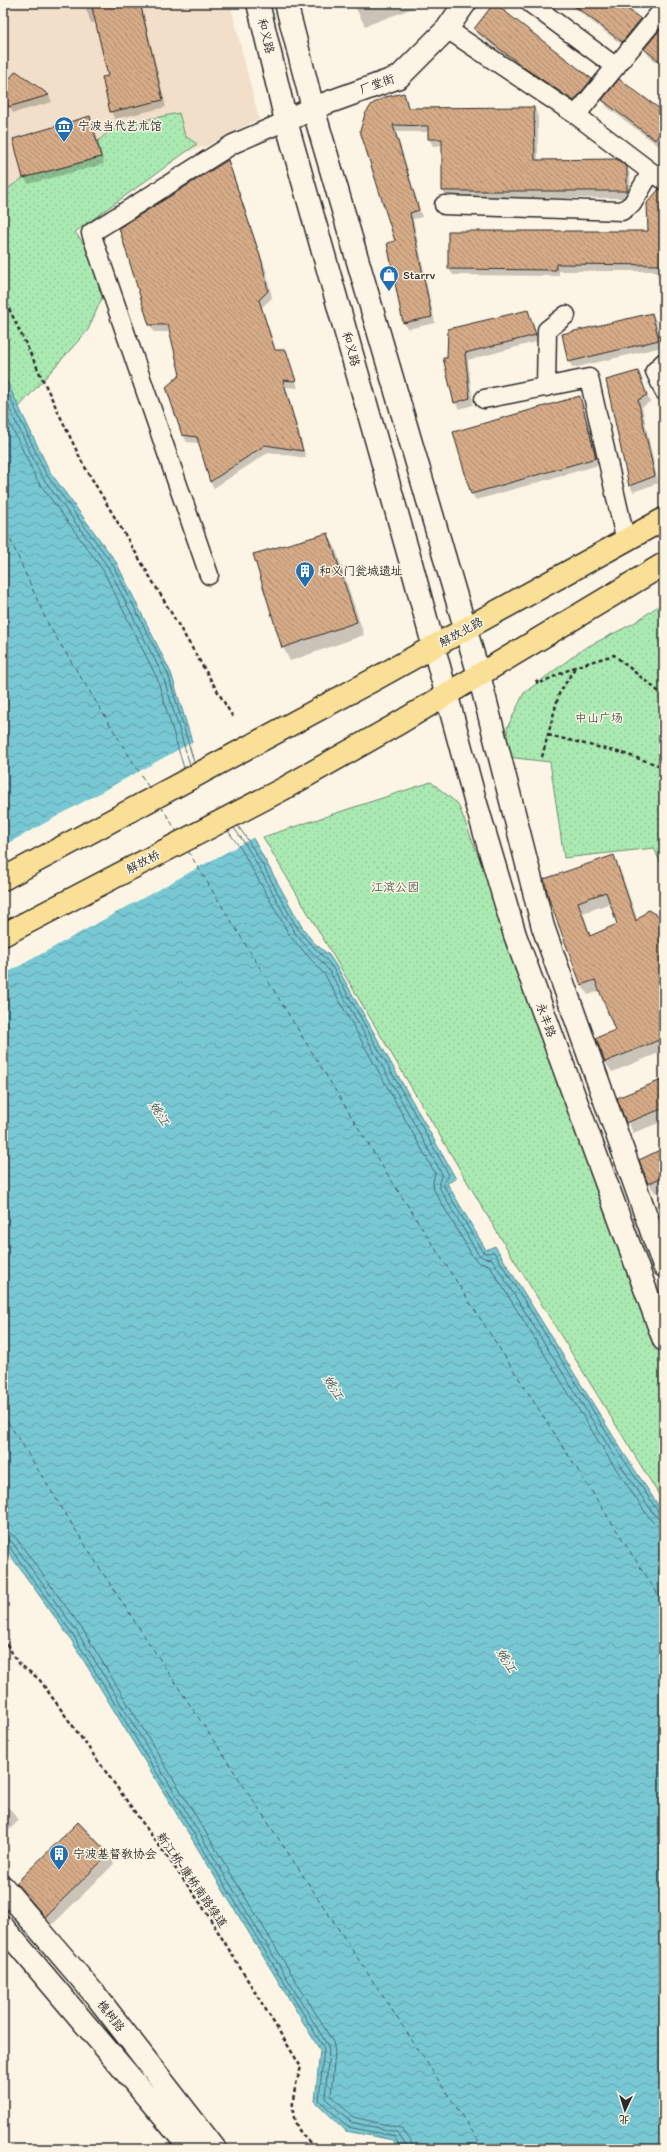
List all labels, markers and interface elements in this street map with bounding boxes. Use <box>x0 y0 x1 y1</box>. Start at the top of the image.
street label: 和义路 <box>255 17 277 55</box>
street label: 厂堂街 <box>358 71 396 97</box>
museum icon: 宁波当代艺术馆 <box>53 115 75 143</box>
place label: 宁波当代艺术馆 <box>78 119 162 133</box>
shop icon: Starrv <box>378 264 400 292</box>
place label: Starrv <box>403 268 436 282</box>
street label: 和义路 <box>339 330 363 368</box>
building icon: 和义门瓮城遗址 <box>294 560 316 588</box>
place label: 和义门瓮城遗址 <box>319 564 403 578</box>
street label: 解放北路 <box>437 614 485 650</box>
park label: 中山广场 <box>575 711 623 725</box>
street label: 解放桥 <box>124 847 163 877</box>
park label: 江滨公园 <box>371 880 419 894</box>
street label: 永丰路 <box>533 1001 559 1039</box>
water label: 姚江 <box>146 1098 173 1129</box>
water label: 姚江 <box>320 1372 347 1403</box>
water label: 姚江 <box>493 1645 520 1676</box>
street label: 新江桥-康桥南路绿道 <box>154 1830 230 1930</box>
building icon: 宁波基督教协会 <box>48 1843 70 1871</box>
place label: 宁波基督教协会 <box>73 1847 157 1861</box>
street label: 槐树路 <box>94 1998 128 2034</box>
north arrow <box>605 2090 645 2130</box>
text: 北 <box>618 2113 630 2126</box>

